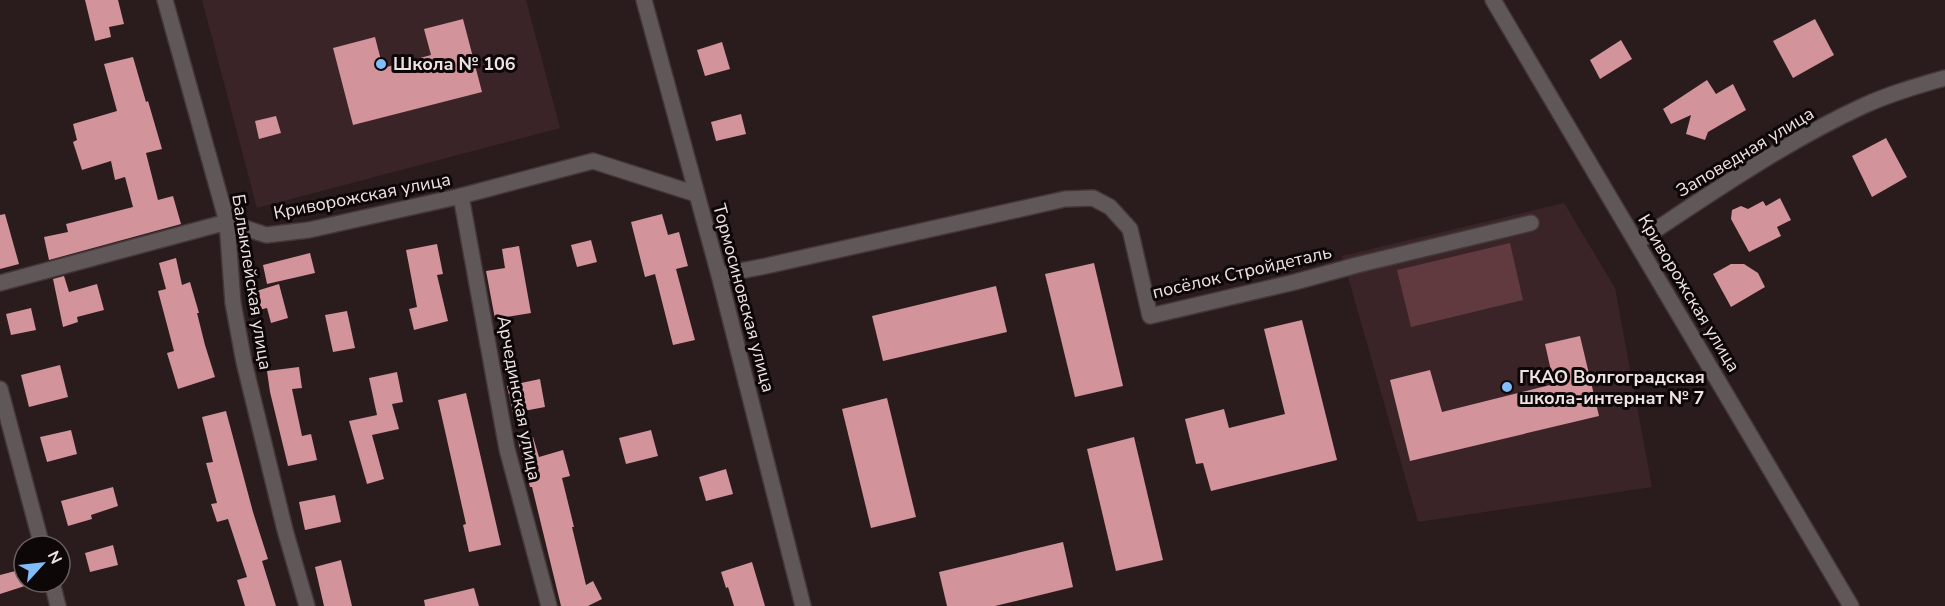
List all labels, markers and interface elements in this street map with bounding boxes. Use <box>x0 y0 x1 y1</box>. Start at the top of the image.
place label: Школа № 106 <box>393 52 516 76</box>
marker: Школа № 106 <box>374 57 388 71</box>
street label: Заповедная улица <box>1672 101 1818 203</box>
street label: Криворожская улица <box>271 167 453 225</box>
street label: Балыклейская улица <box>226 193 278 371</box>
street label: Тормосиновская улица <box>707 201 781 395</box>
street label: Криворожская улица <box>1632 210 1746 376</box>
street label: посёлок Стройдеталь <box>1150 240 1334 304</box>
street label: Арчединская улица <box>491 314 547 482</box>
place label: ГКАО Волгоградская школа-интернат № 7 <box>1519 365 1705 410</box>
marker: ГКАО Волгоградская школа-интернат № 7 <box>1500 380 1514 394</box>
north arrow <box>12 534 72 594</box>
text: N <box>42 547 67 568</box>

